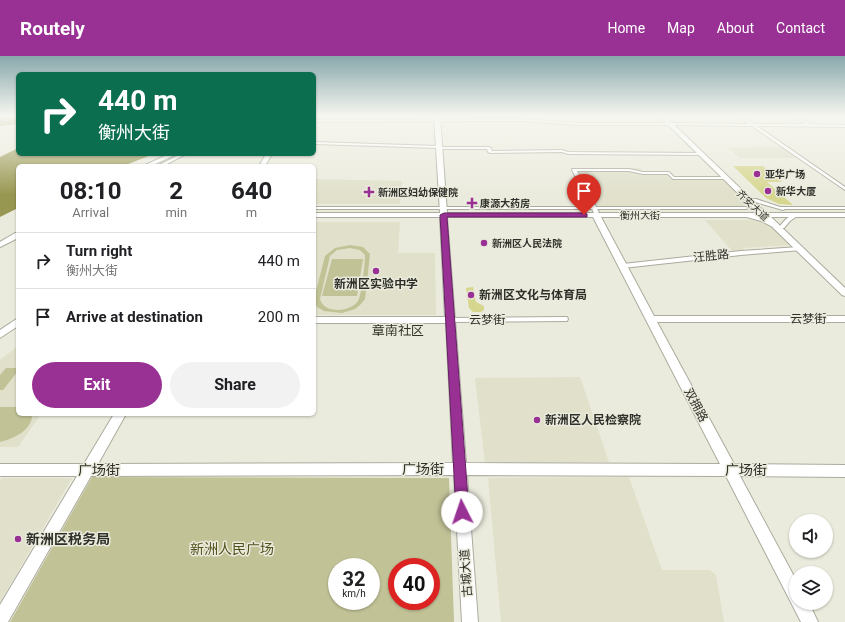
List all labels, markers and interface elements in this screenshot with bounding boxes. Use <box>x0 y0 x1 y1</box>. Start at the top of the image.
text: Routely <box>20 17 85 40</box>
text: Home <box>607 20 645 36</box>
text: Map <box>667 20 695 36</box>
text: About <box>717 20 754 36</box>
text: Contact <box>776 20 825 36</box>
text: 440 m <box>98 84 177 117</box>
icon: right <box>32 88 84 140</box>
text: 衡州大街 <box>98 122 170 143</box>
place label: 亚华广场 <box>765 168 805 180</box>
marker: 亚华广场 <box>752 169 762 179</box>
pin <box>567 174 601 215</box>
text: 08:10 <box>60 177 122 205</box>
text: 2 <box>169 177 183 205</box>
text: 640 <box>231 177 272 205</box>
icon: arrive <box>573 180 595 202</box>
place label: 新华大厦 <box>776 185 816 197</box>
marker: 新洲区妇幼保健院 <box>363 186 375 198</box>
place label: 新洲区妇幼保健院 <box>378 186 458 198</box>
marker: 新华大厦 <box>763 186 773 196</box>
street label: 齐安大道 <box>734 188 771 223</box>
marker: 康源大药房 <box>467 198 477 208</box>
place label: 康源大药房 <box>480 198 530 209</box>
text: Arrival <box>72 205 109 220</box>
text: min <box>165 205 187 220</box>
text: m <box>246 205 257 220</box>
street label: 衡州大街 <box>620 210 660 221</box>
marker: 新洲区人民法院 <box>479 238 489 248</box>
place label: 新洲区人民法院 <box>492 238 562 249</box>
text: Turn right <box>66 242 132 260</box>
street label: 汪胜路 <box>692 247 730 265</box>
icon: right <box>32 250 54 272</box>
text: 440 m <box>258 252 300 270</box>
text: 衡州大街 <box>66 263 118 278</box>
marker: 新洲区实验中学 <box>371 266 381 276</box>
place label: 新洲区实验中学 <box>334 277 418 291</box>
place label: 新洲区文化与体育局 <box>479 288 587 302</box>
marker: 新洲区文化与体育局 <box>466 290 476 300</box>
icon: arrive <box>32 306 54 328</box>
text: Arrive at destination <box>66 308 203 326</box>
text: 200 m <box>258 308 300 326</box>
street label: 云梦街 <box>790 312 826 326</box>
street label: 云梦街 <box>469 313 505 327</box>
district label: 章南社区 <box>372 323 424 338</box>
button: Exit <box>32 362 162 408</box>
button: Share <box>170 362 300 408</box>
street label: 双拥路 <box>681 386 711 424</box>
place label: 新洲区人民检察院 <box>545 413 641 427</box>
marker: 新洲区人民检察院 <box>532 415 542 425</box>
street label: 广场街 <box>402 461 444 477</box>
street label: 广场街 <box>78 462 120 478</box>
street label: 广场街 <box>725 462 767 478</box>
position arrow <box>441 491 483 533</box>
map controls <box>789 514 833 610</box>
button: sound <box>789 514 833 558</box>
place label: 新洲区税务局 <box>26 531 110 547</box>
marker: 新洲区税务局 <box>13 534 23 544</box>
park label: 新洲人民广场 <box>190 541 274 557</box>
street label: 古城大道 <box>457 549 475 597</box>
speed limit sign: 40 <box>388 558 440 610</box>
button: layers <box>789 566 833 610</box>
text: 32 <box>343 567 365 591</box>
text: km/h <box>342 588 366 599</box>

